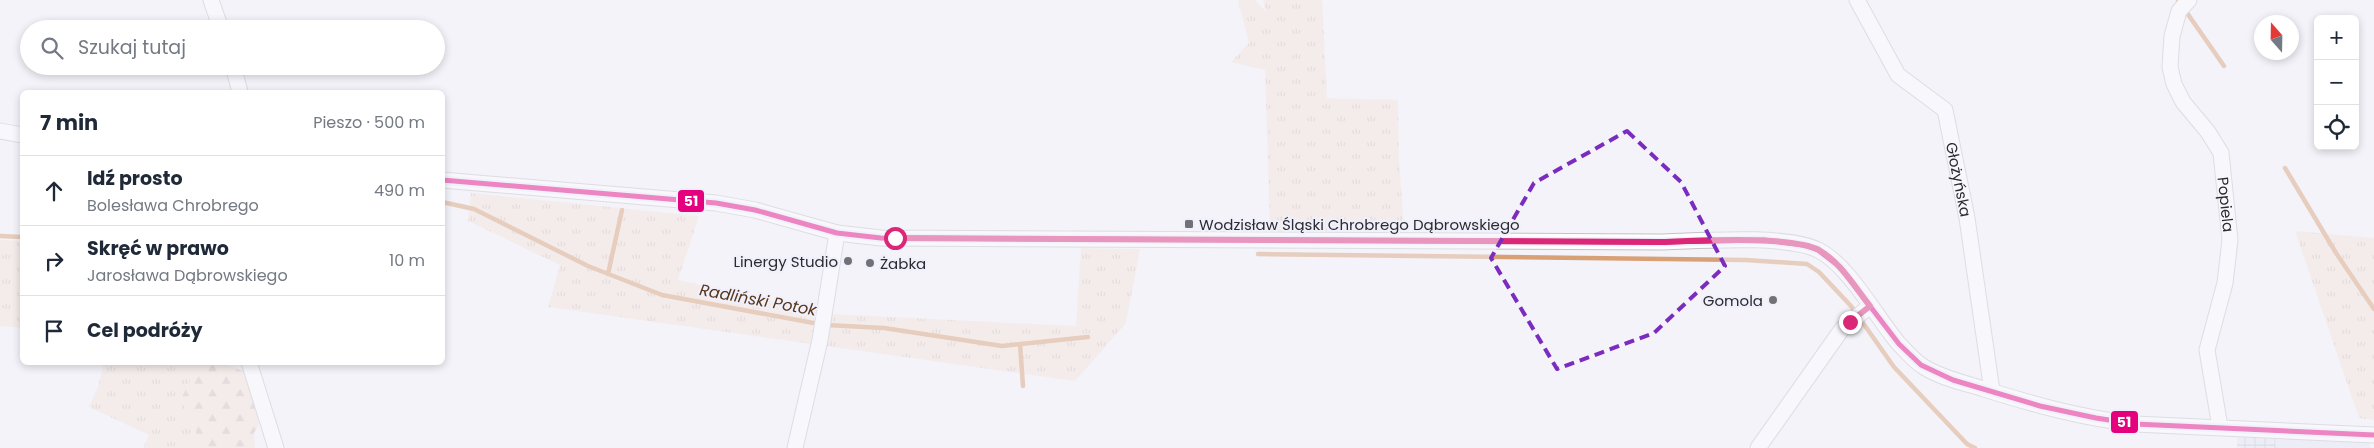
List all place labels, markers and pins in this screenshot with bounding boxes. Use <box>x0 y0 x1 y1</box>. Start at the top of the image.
place label: Wodzisław Śląski Chrobrego Dąbrowskiego <box>1199 214 1520 235</box>
marker: Wodzisław Śląski Chrobrego Dąbrowskiego <box>1183 218 1195 230</box>
place label: Linergy Studio <box>733 251 838 272</box>
place label: Żabka <box>880 253 926 274</box>
marker: Linergy Studio <box>842 255 854 267</box>
marker: Żabka <box>864 257 876 269</box>
place label: Gomola <box>1703 290 1763 311</box>
marker: Gomola <box>1767 294 1779 306</box>

